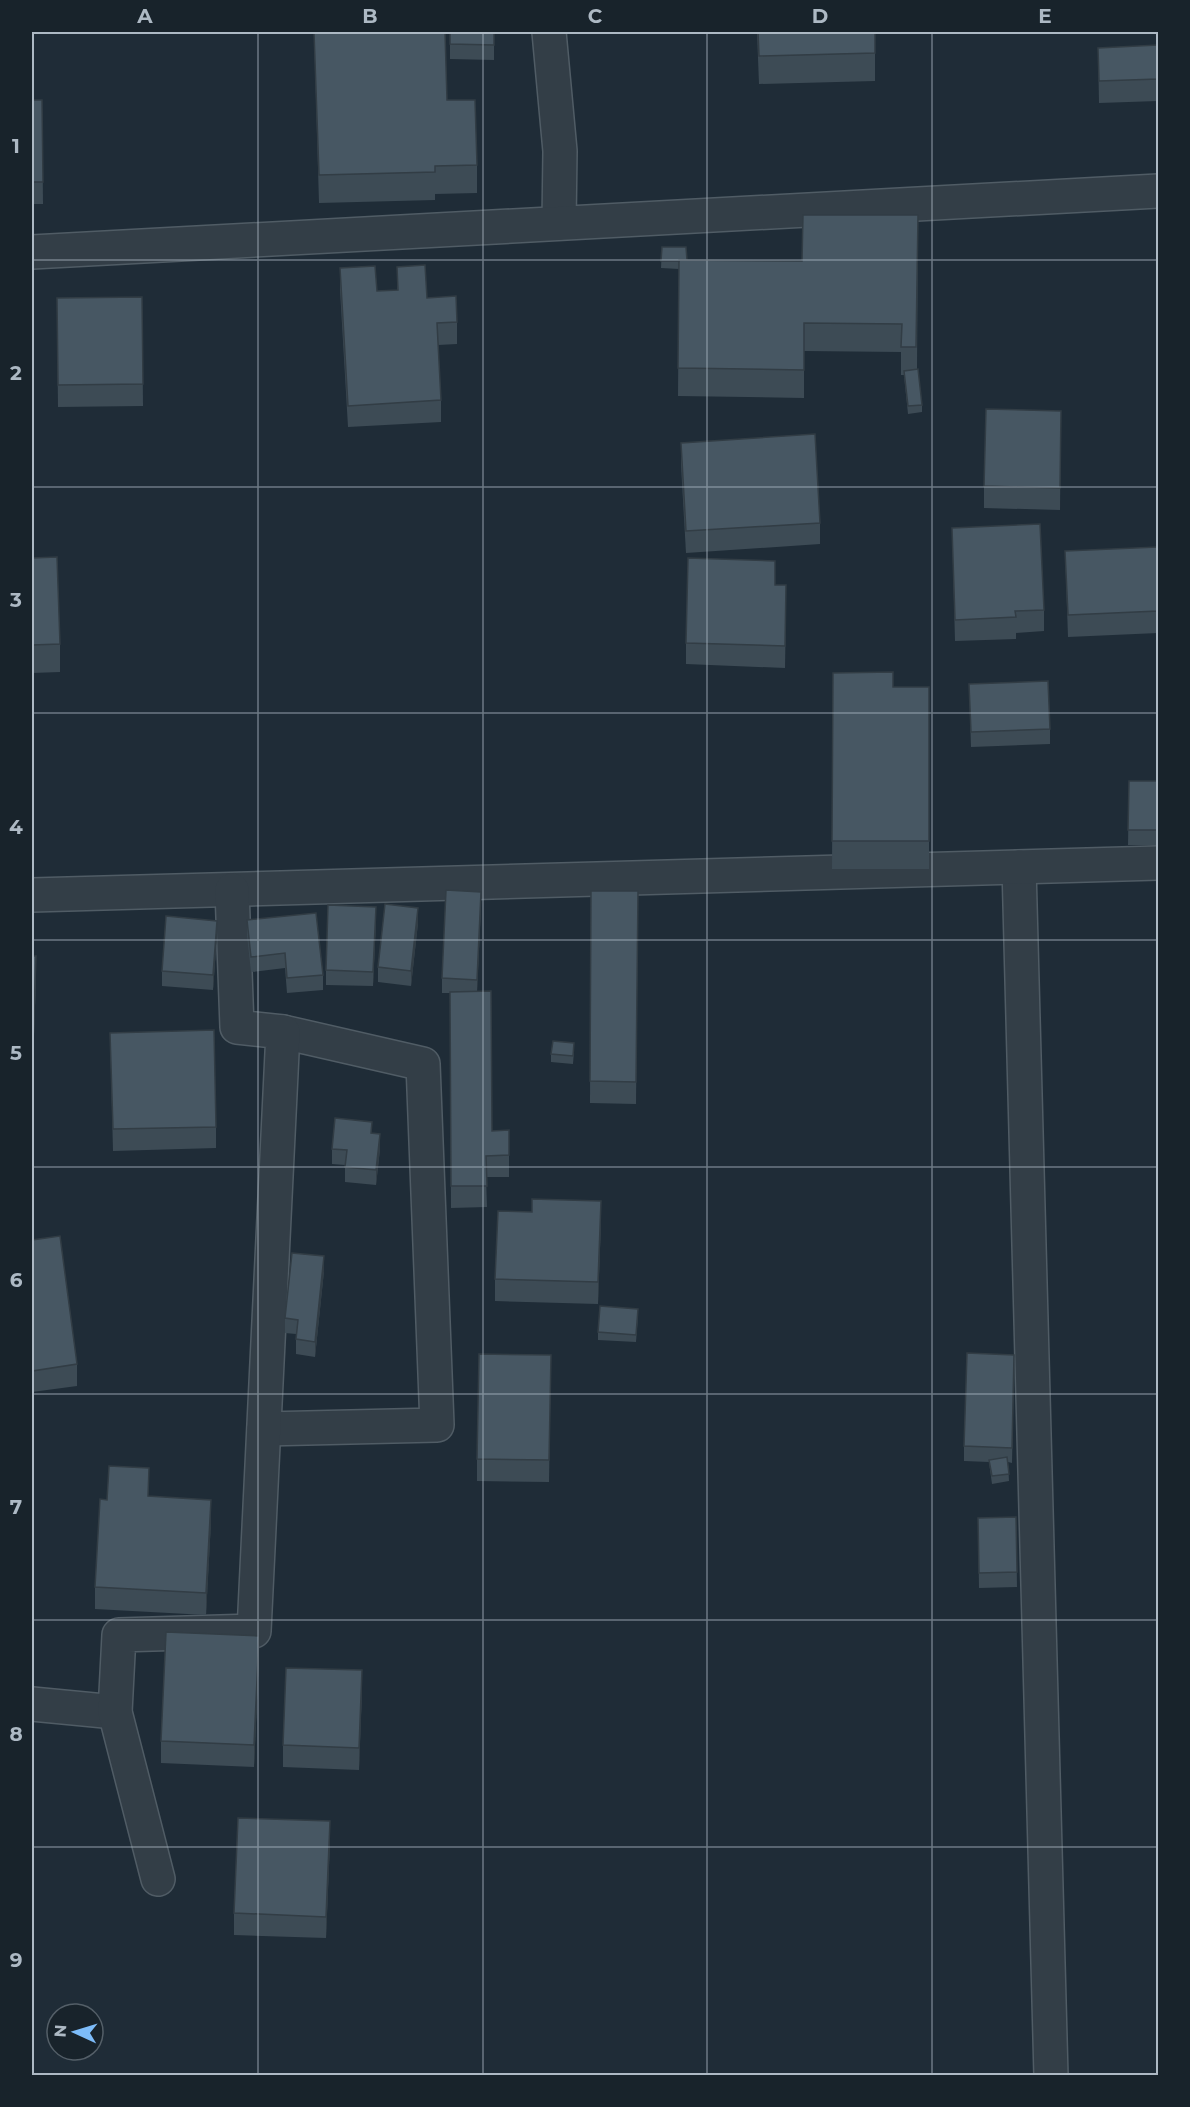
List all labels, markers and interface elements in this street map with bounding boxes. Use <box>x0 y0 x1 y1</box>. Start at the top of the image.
text: A <box>136 4 153 28</box>
text: B <box>362 4 378 28</box>
text: C <box>588 4 603 28</box>
text: D <box>812 4 828 28</box>
text: E <box>1038 4 1052 28</box>
text: 1 <box>12 134 20 158</box>
text: 2 <box>10 361 22 385</box>
text: 3 <box>9 588 22 612</box>
text: 4 <box>9 815 23 839</box>
text: 5 <box>10 1041 22 1065</box>
text: 6 <box>10 1268 23 1292</box>
text: 7 <box>10 1495 22 1519</box>
text: 8 <box>9 1722 23 1746</box>
text: 9 <box>10 1948 22 1972</box>
north arrow <box>45 2002 105 2062</box>
text: N <box>51 2024 70 2038</box>

